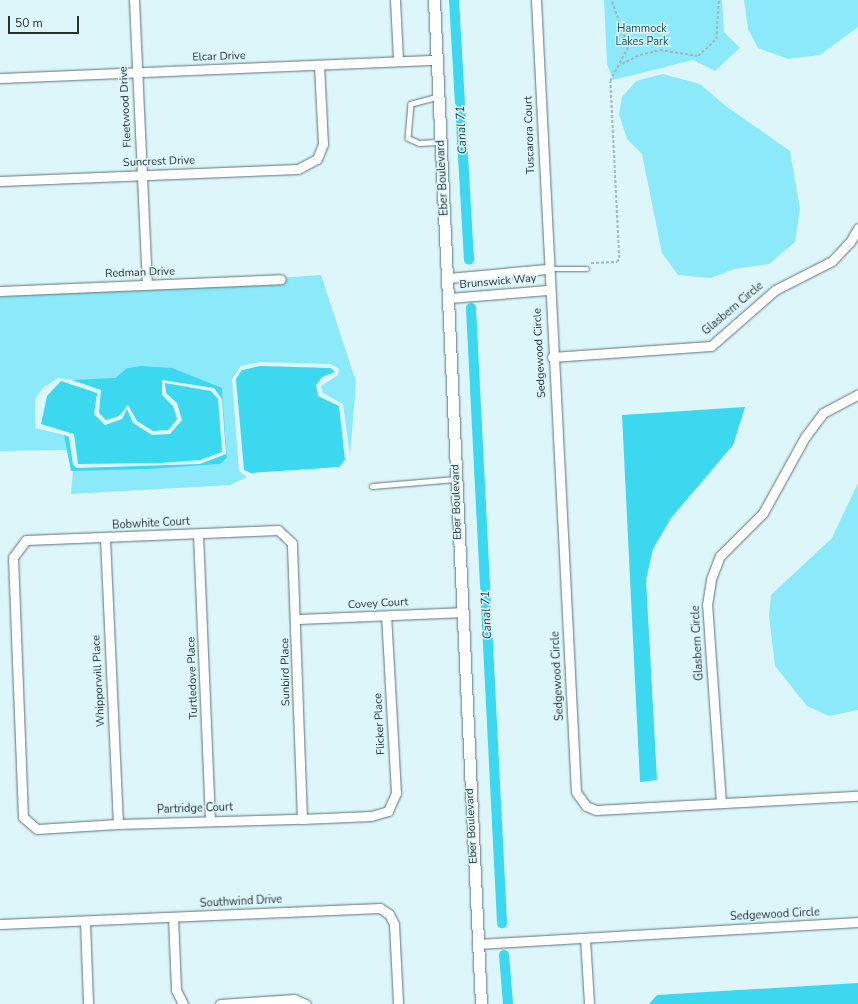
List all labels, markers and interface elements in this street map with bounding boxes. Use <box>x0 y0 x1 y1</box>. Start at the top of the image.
scale bar <box>10 8 81 34</box>
text: 50 m <box>15 15 43 31</box>
park label: Hammock Lakes Park <box>615 23 669 49</box>
street label: Elcar Drive <box>192 49 246 65</box>
street label: Fleetwood Drive <box>117 66 135 148</box>
street label: Tuscarora Court <box>522 96 538 174</box>
water label: Canal 71 <box>454 105 470 155</box>
street label: Eber Boulevard <box>434 140 452 216</box>
street label: Suncrest Drive <box>123 154 195 170</box>
street label: Redman Drive <box>105 265 175 281</box>
street label: Brunswick Way <box>459 272 537 292</box>
street label: Glasbern Circle <box>700 280 766 338</box>
street label: Sedgewood Circle <box>531 308 549 398</box>
street label: Eber Boulevard <box>449 464 465 540</box>
street label: Bobwhite Court <box>112 515 190 533</box>
water label: Canal 71 <box>479 590 495 640</box>
street label: Covey Court <box>348 596 408 612</box>
street label: Glasbern Circle <box>689 605 707 681</box>
street label: Sedgewood Circle <box>549 631 567 721</box>
street label: Whipporwill Place <box>90 635 108 727</box>
street label: Turtledove Place <box>185 636 201 720</box>
street label: Sunbird Place <box>279 638 293 706</box>
street label: Flicker Place <box>372 693 388 755</box>
street label: Eber Boulevard <box>463 788 481 864</box>
street label: Partridge Court <box>157 801 233 817</box>
street label: Southwind Drive <box>199 893 283 911</box>
street label: Sedgewood Circle <box>730 906 820 924</box>

